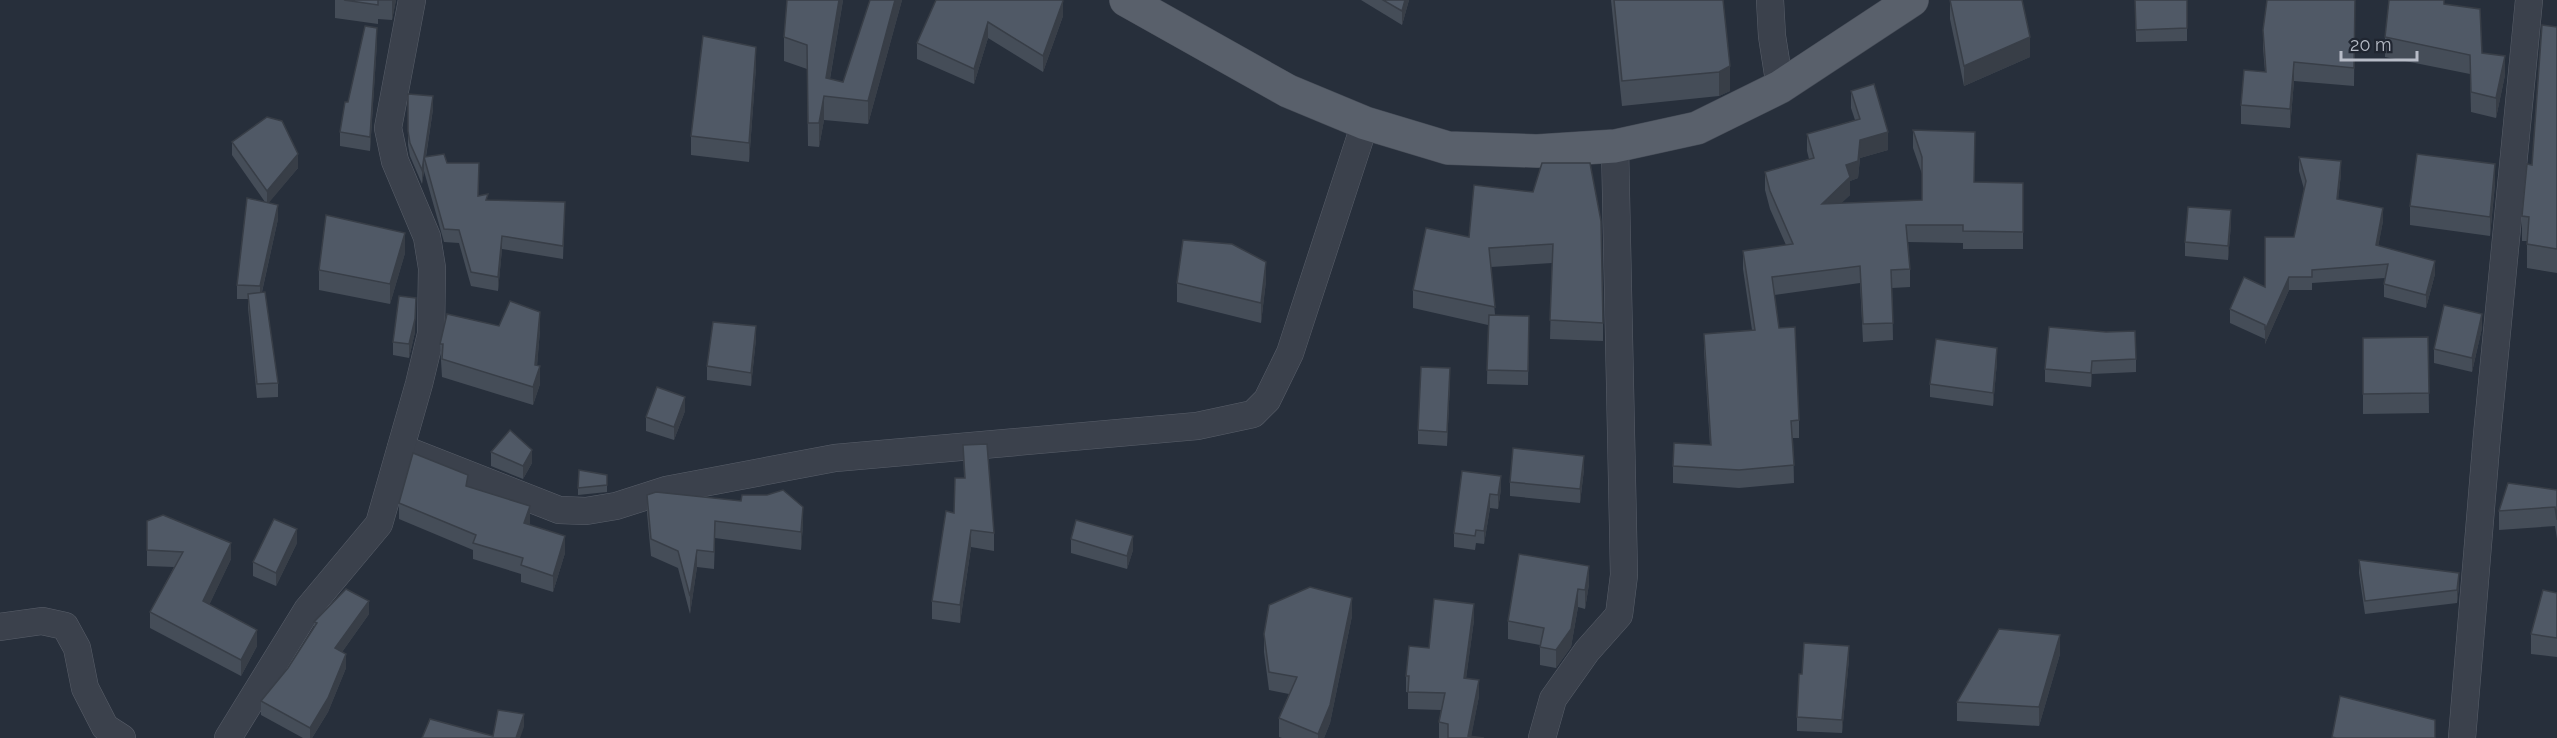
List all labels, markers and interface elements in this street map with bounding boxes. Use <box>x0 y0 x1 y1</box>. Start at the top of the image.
scale bar <box>2341 24 2418 62</box>
text: 20 m <box>2350 34 2392 55</box>

